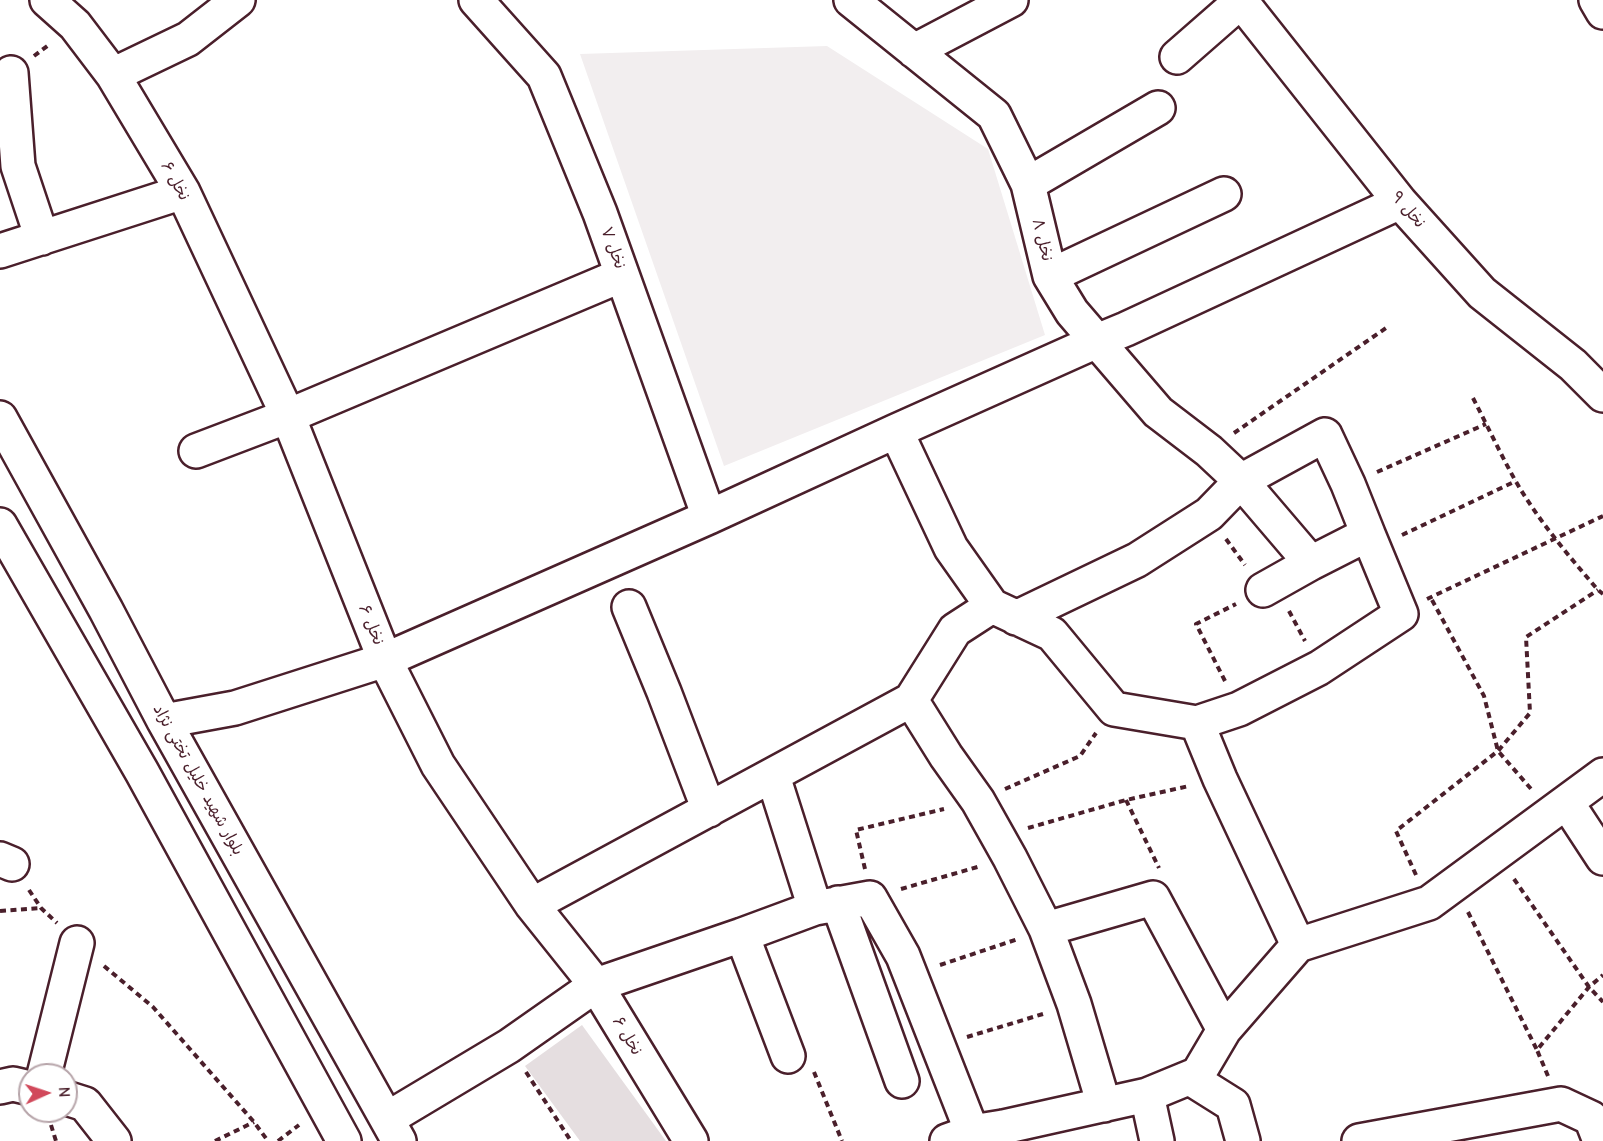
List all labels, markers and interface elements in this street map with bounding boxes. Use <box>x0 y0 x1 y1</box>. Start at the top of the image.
street label: نخل ۶ <box>156 158 194 204</box>
street label: نخل ۹ <box>1387 188 1429 232</box>
street label: نخل ۸ <box>1027 217 1057 263</box>
street label: نخل ۷ <box>597 224 629 272</box>
street label: نخل ۶ <box>354 602 388 648</box>
street label: بلوار شهید خلیل تختی نژاد <box>149 701 247 859</box>
street label: نخل ۶ <box>608 1013 646 1059</box>
north arrow <box>18 1063 78 1123</box>
text: N <box>55 1086 73 1098</box>

